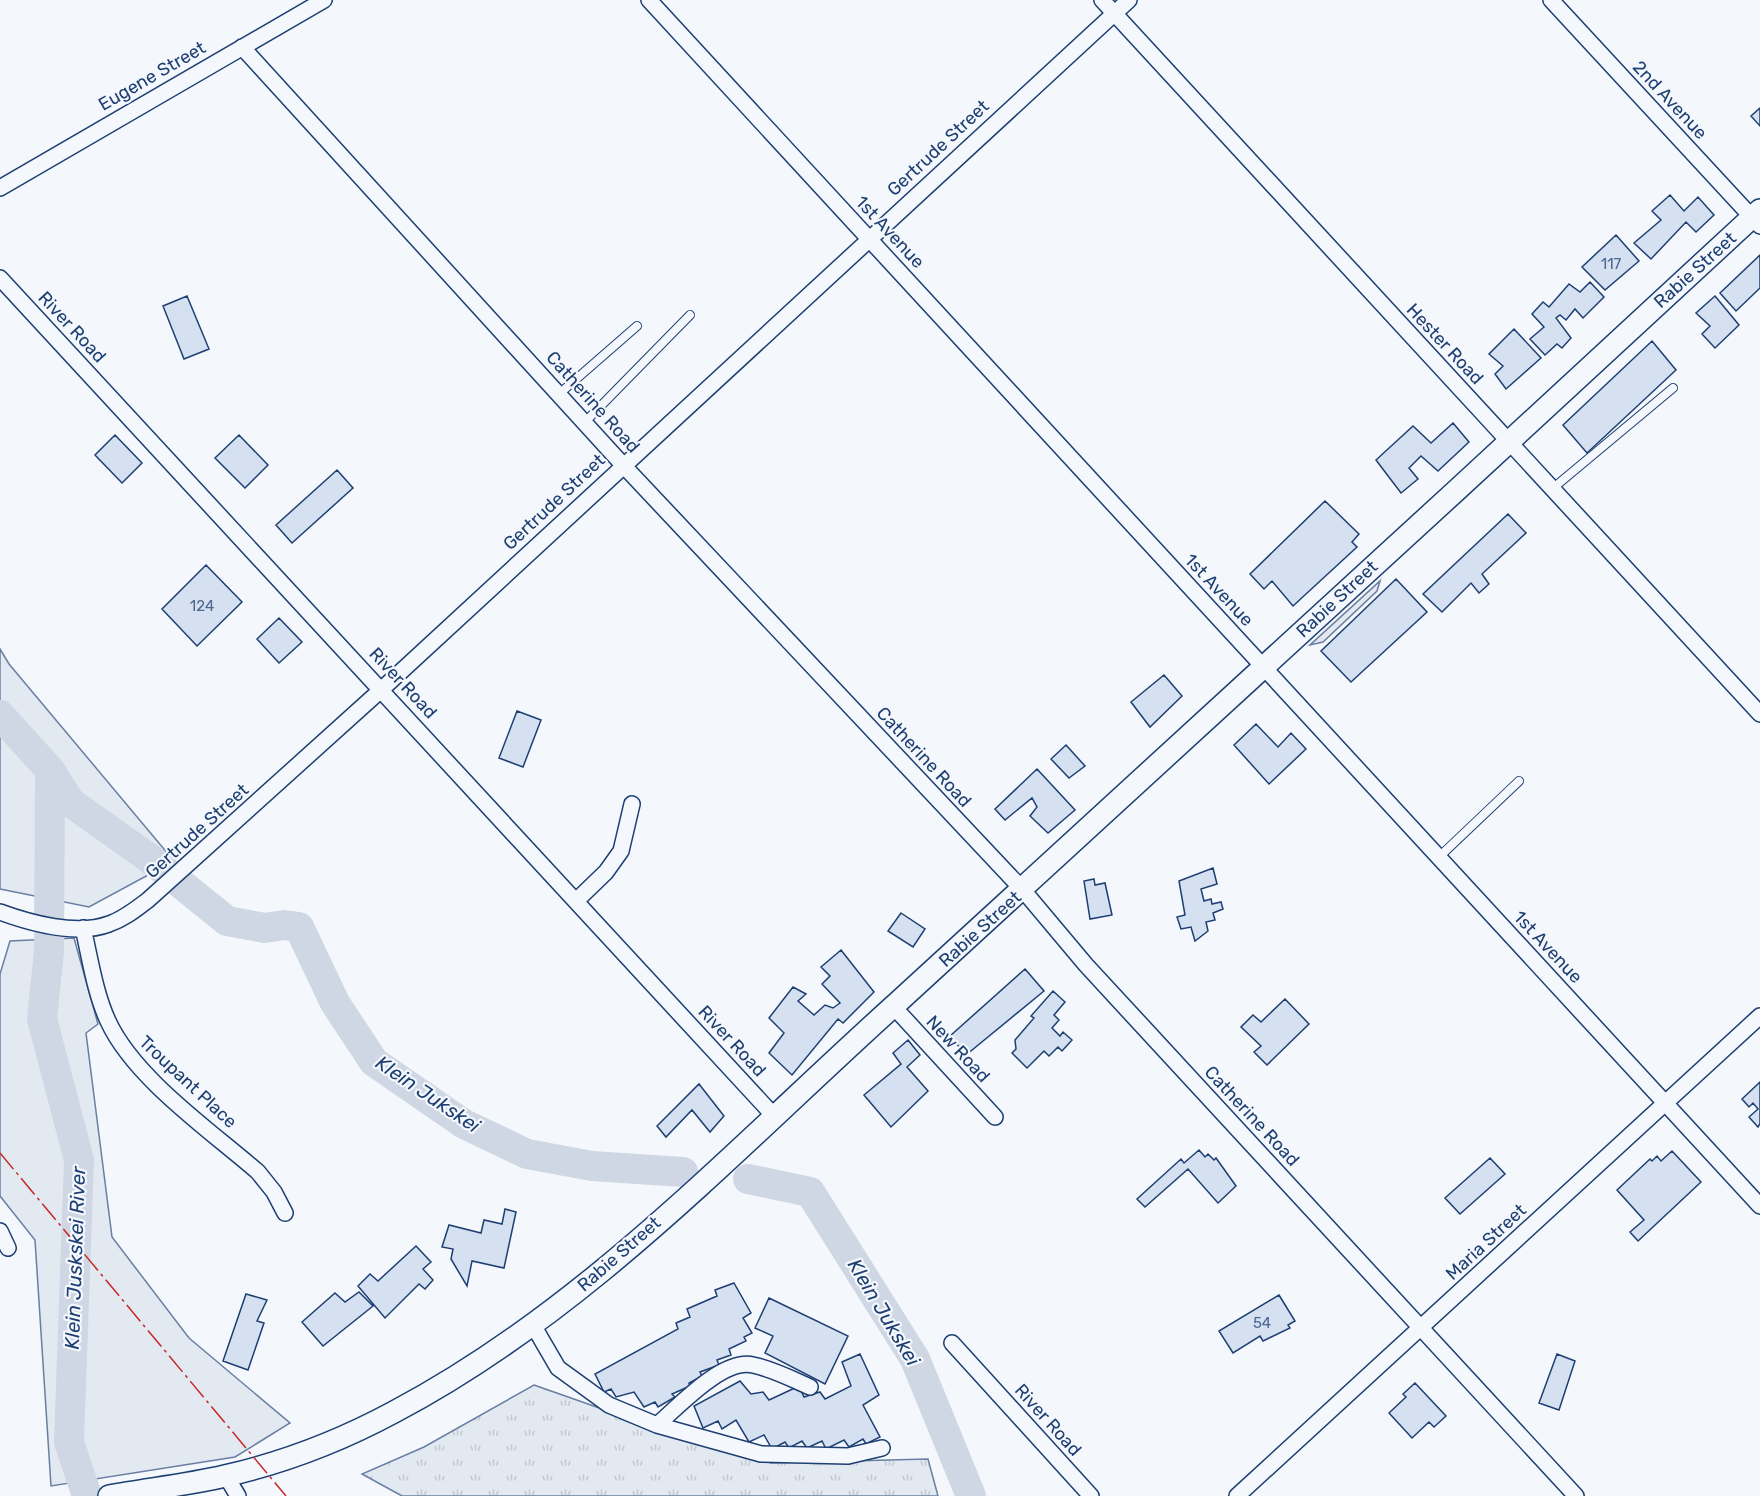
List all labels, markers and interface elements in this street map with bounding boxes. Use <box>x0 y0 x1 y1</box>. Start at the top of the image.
street label: Eugene Street <box>95 36 209 116</box>
street label: 2nd Avenue <box>1628 56 1712 144</box>
street label: Gertrude Street <box>883 95 993 201</box>
street label: 1st Avenue <box>851 191 929 273</box>
street label: Rabie Street <box>1649 227 1741 313</box>
house number: 117 <box>1601 255 1622 273</box>
street label: River Road <box>33 287 111 367</box>
street label: Hester Road <box>1402 299 1488 389</box>
street label: Catherine Road <box>542 347 644 457</box>
street label: Gertrude Street <box>499 449 609 555</box>
street label: 1st Avenue <box>1180 549 1258 631</box>
street label: Rabie Street <box>1292 556 1382 642</box>
house number: 124 <box>190 597 214 615</box>
street label: River Road <box>364 643 442 723</box>
street label: Catherine Road <box>872 702 976 812</box>
street label: Gertrude Street <box>141 779 253 883</box>
street label: Rabie Street <box>934 886 1026 972</box>
street label: 1st Avenue <box>1509 906 1587 988</box>
street label: River Road <box>693 1001 771 1081</box>
street label: New Road <box>922 1011 994 1087</box>
street label: Troupant Place <box>135 1031 241 1133</box>
water label: Klein Jukskei <box>371 1050 486 1138</box>
street label: Catherine Road <box>1200 1061 1304 1171</box>
water label: Klein Juskskei River <box>60 1165 90 1350</box>
street label: Maria Street <box>1441 1199 1531 1285</box>
street label: Rabie Street <box>573 1212 665 1296</box>
water label: Klein Jukskei <box>843 1254 926 1371</box>
house number: 54 <box>1253 1314 1271 1332</box>
street label: River Road <box>1010 1379 1086 1461</box>

